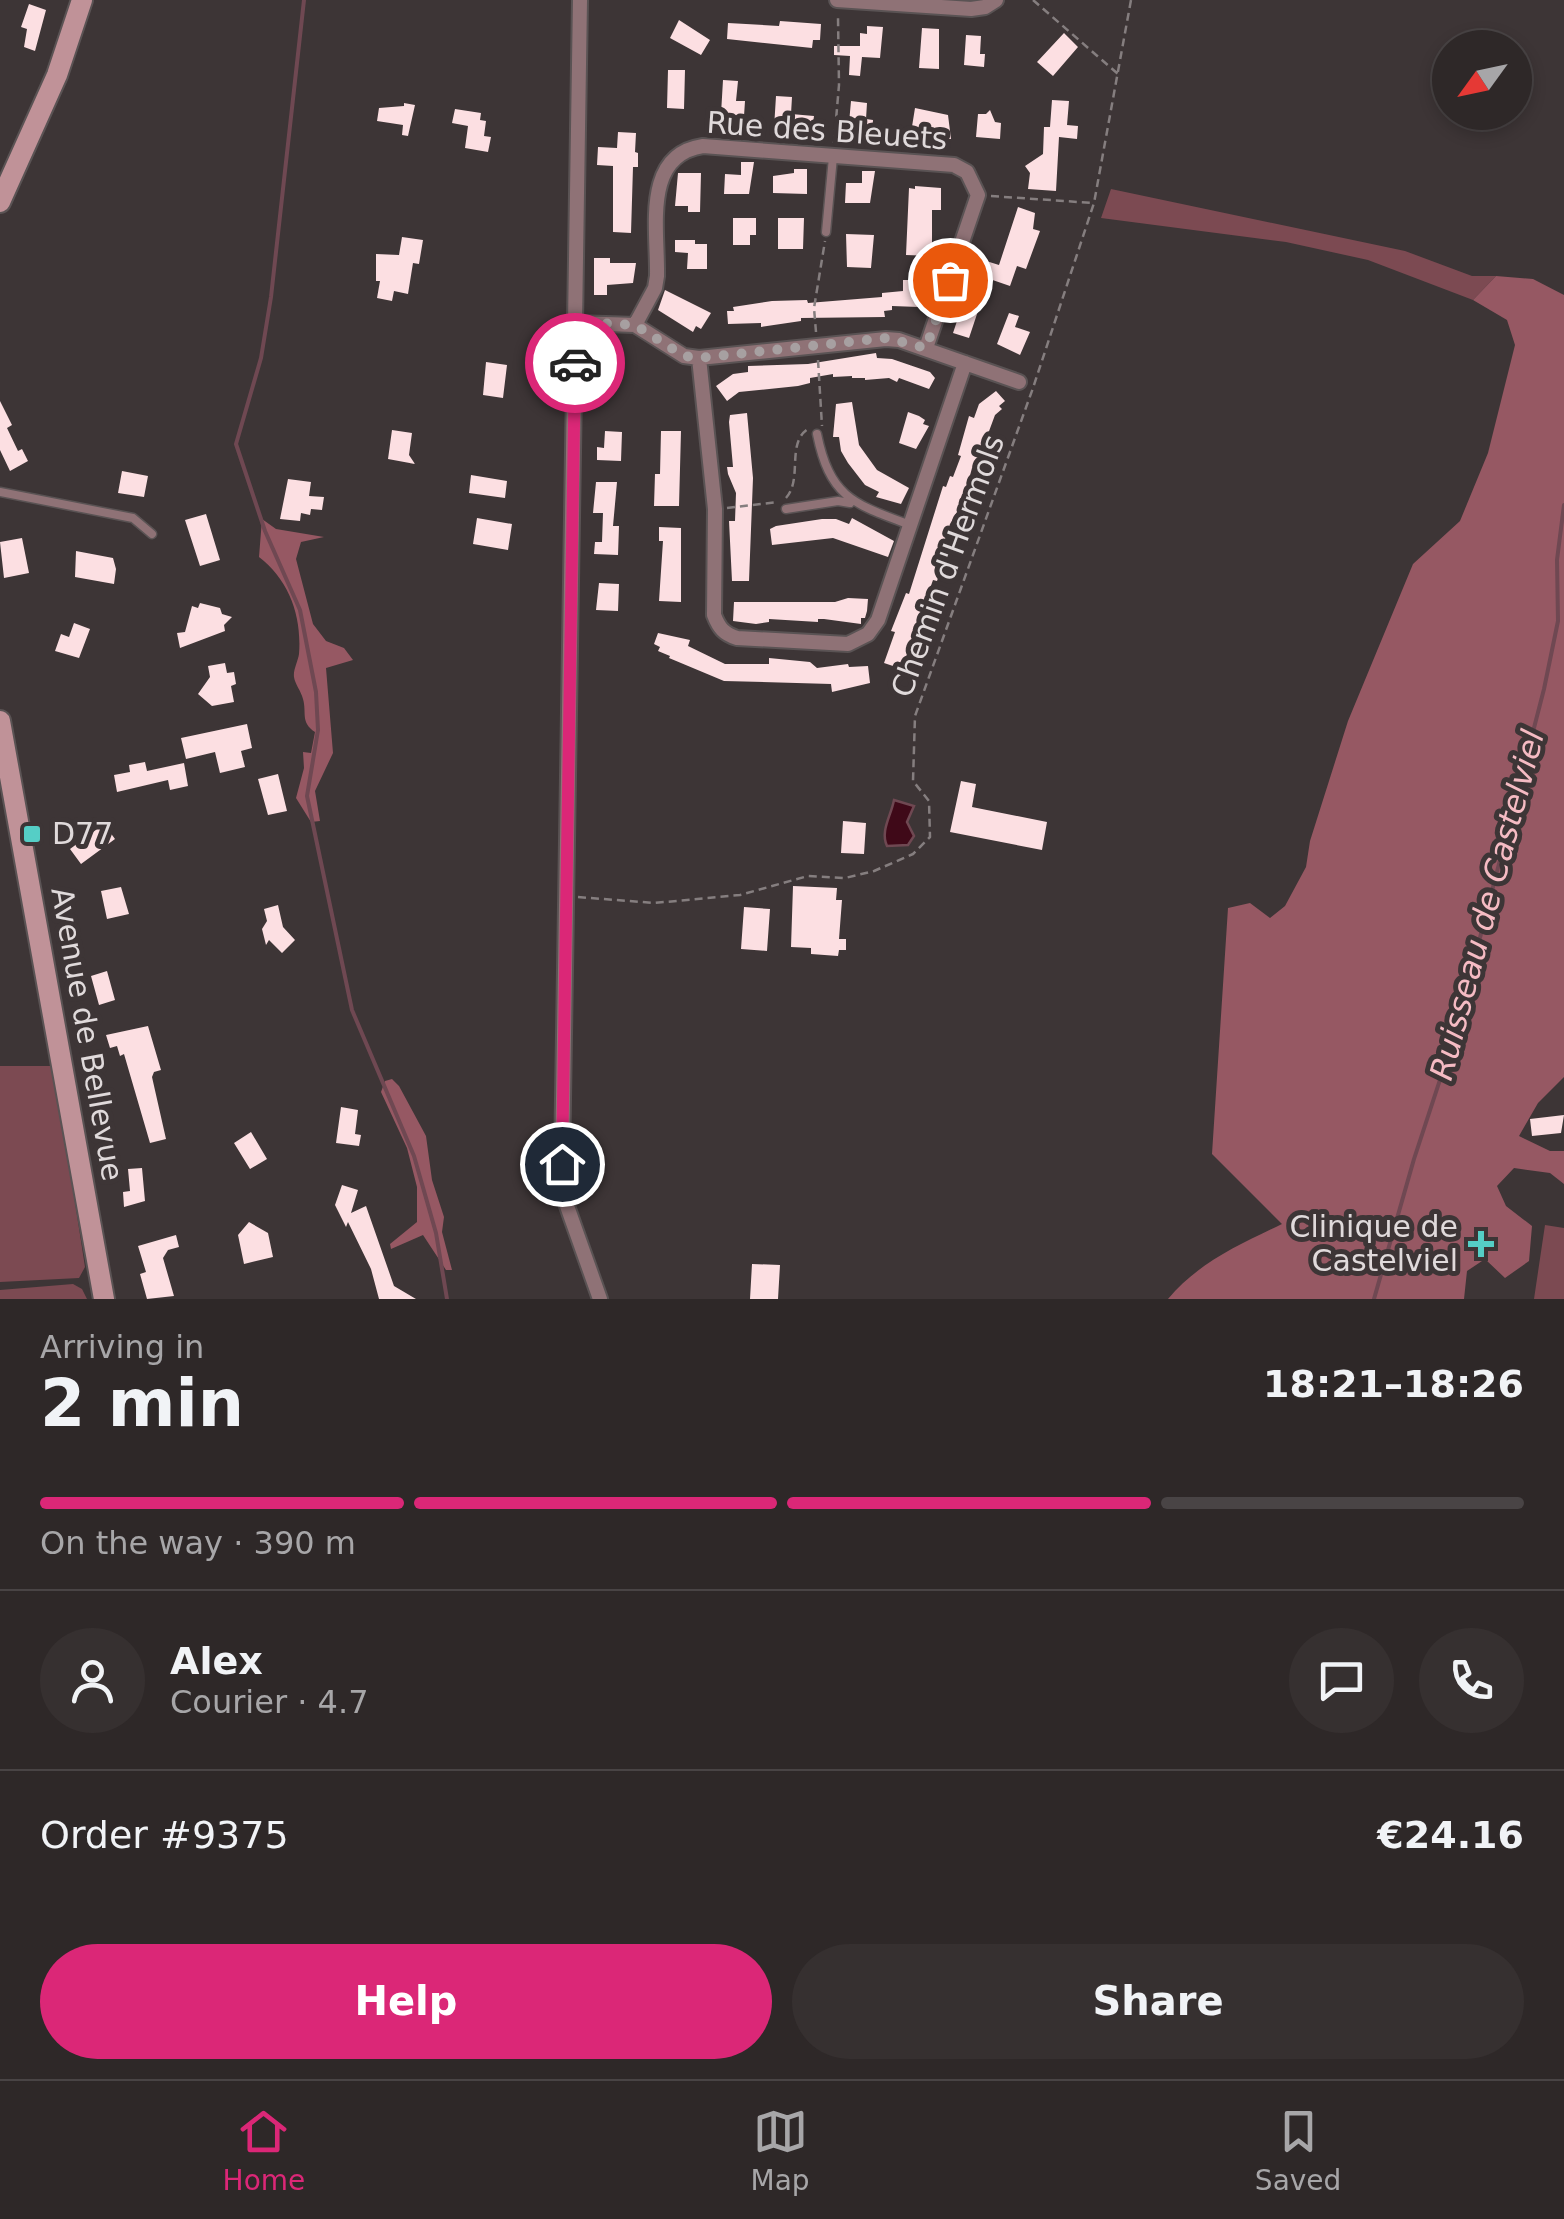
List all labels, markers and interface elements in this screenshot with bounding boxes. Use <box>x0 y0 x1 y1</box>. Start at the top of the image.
north arrow <box>1432 30 1532 130</box>
map controls <box>1432 30 1532 130</box>
street label: Rue des Bleuets <box>705 105 949 156</box>
pin <box>908 238 993 323</box>
icon: bag <box>923 253 978 308</box>
courier <box>525 313 625 413</box>
icon: car <box>548 336 603 391</box>
street label: Chemin d'Hermols <box>884 430 1011 702</box>
water label: Ruisseau de Castelviel <box>1422 726 1552 1084</box>
place label: D77 <box>52 816 113 851</box>
marker: D77 <box>21 823 43 845</box>
street label: Avenue de Bellevue <box>44 884 131 1183</box>
pin <box>520 1122 605 1207</box>
icon: home <box>535 1137 590 1192</box>
place label: Clinique de Castelviel <box>1289 1209 1458 1278</box>
marker: Clinique de Castelviel <box>1468 1231 1494 1257</box>
text: Arriving in <box>40 1328 204 1366</box>
text: 18:21–18:26 <box>1263 1362 1524 1406</box>
text: 2 min <box>40 1366 244 1441</box>
text: On the way · 390 m <box>40 1524 356 1562</box>
button: person <box>40 1628 145 1733</box>
button: chat <box>1289 1628 1394 1733</box>
button: phone <box>1419 1628 1524 1733</box>
text: Alex <box>170 1639 263 1683</box>
text: Courier · 4.7 <box>170 1683 369 1721</box>
text: Order #9375 <box>40 1813 289 1857</box>
text: €24.16 <box>1377 1813 1524 1857</box>
button: Help <box>40 1944 772 2059</box>
button: Share <box>792 1944 1524 2059</box>
tab: Home <box>223 2104 305 2197</box>
tab: Map <box>751 2104 810 2197</box>
tab: Saved <box>1255 2104 1341 2197</box>

